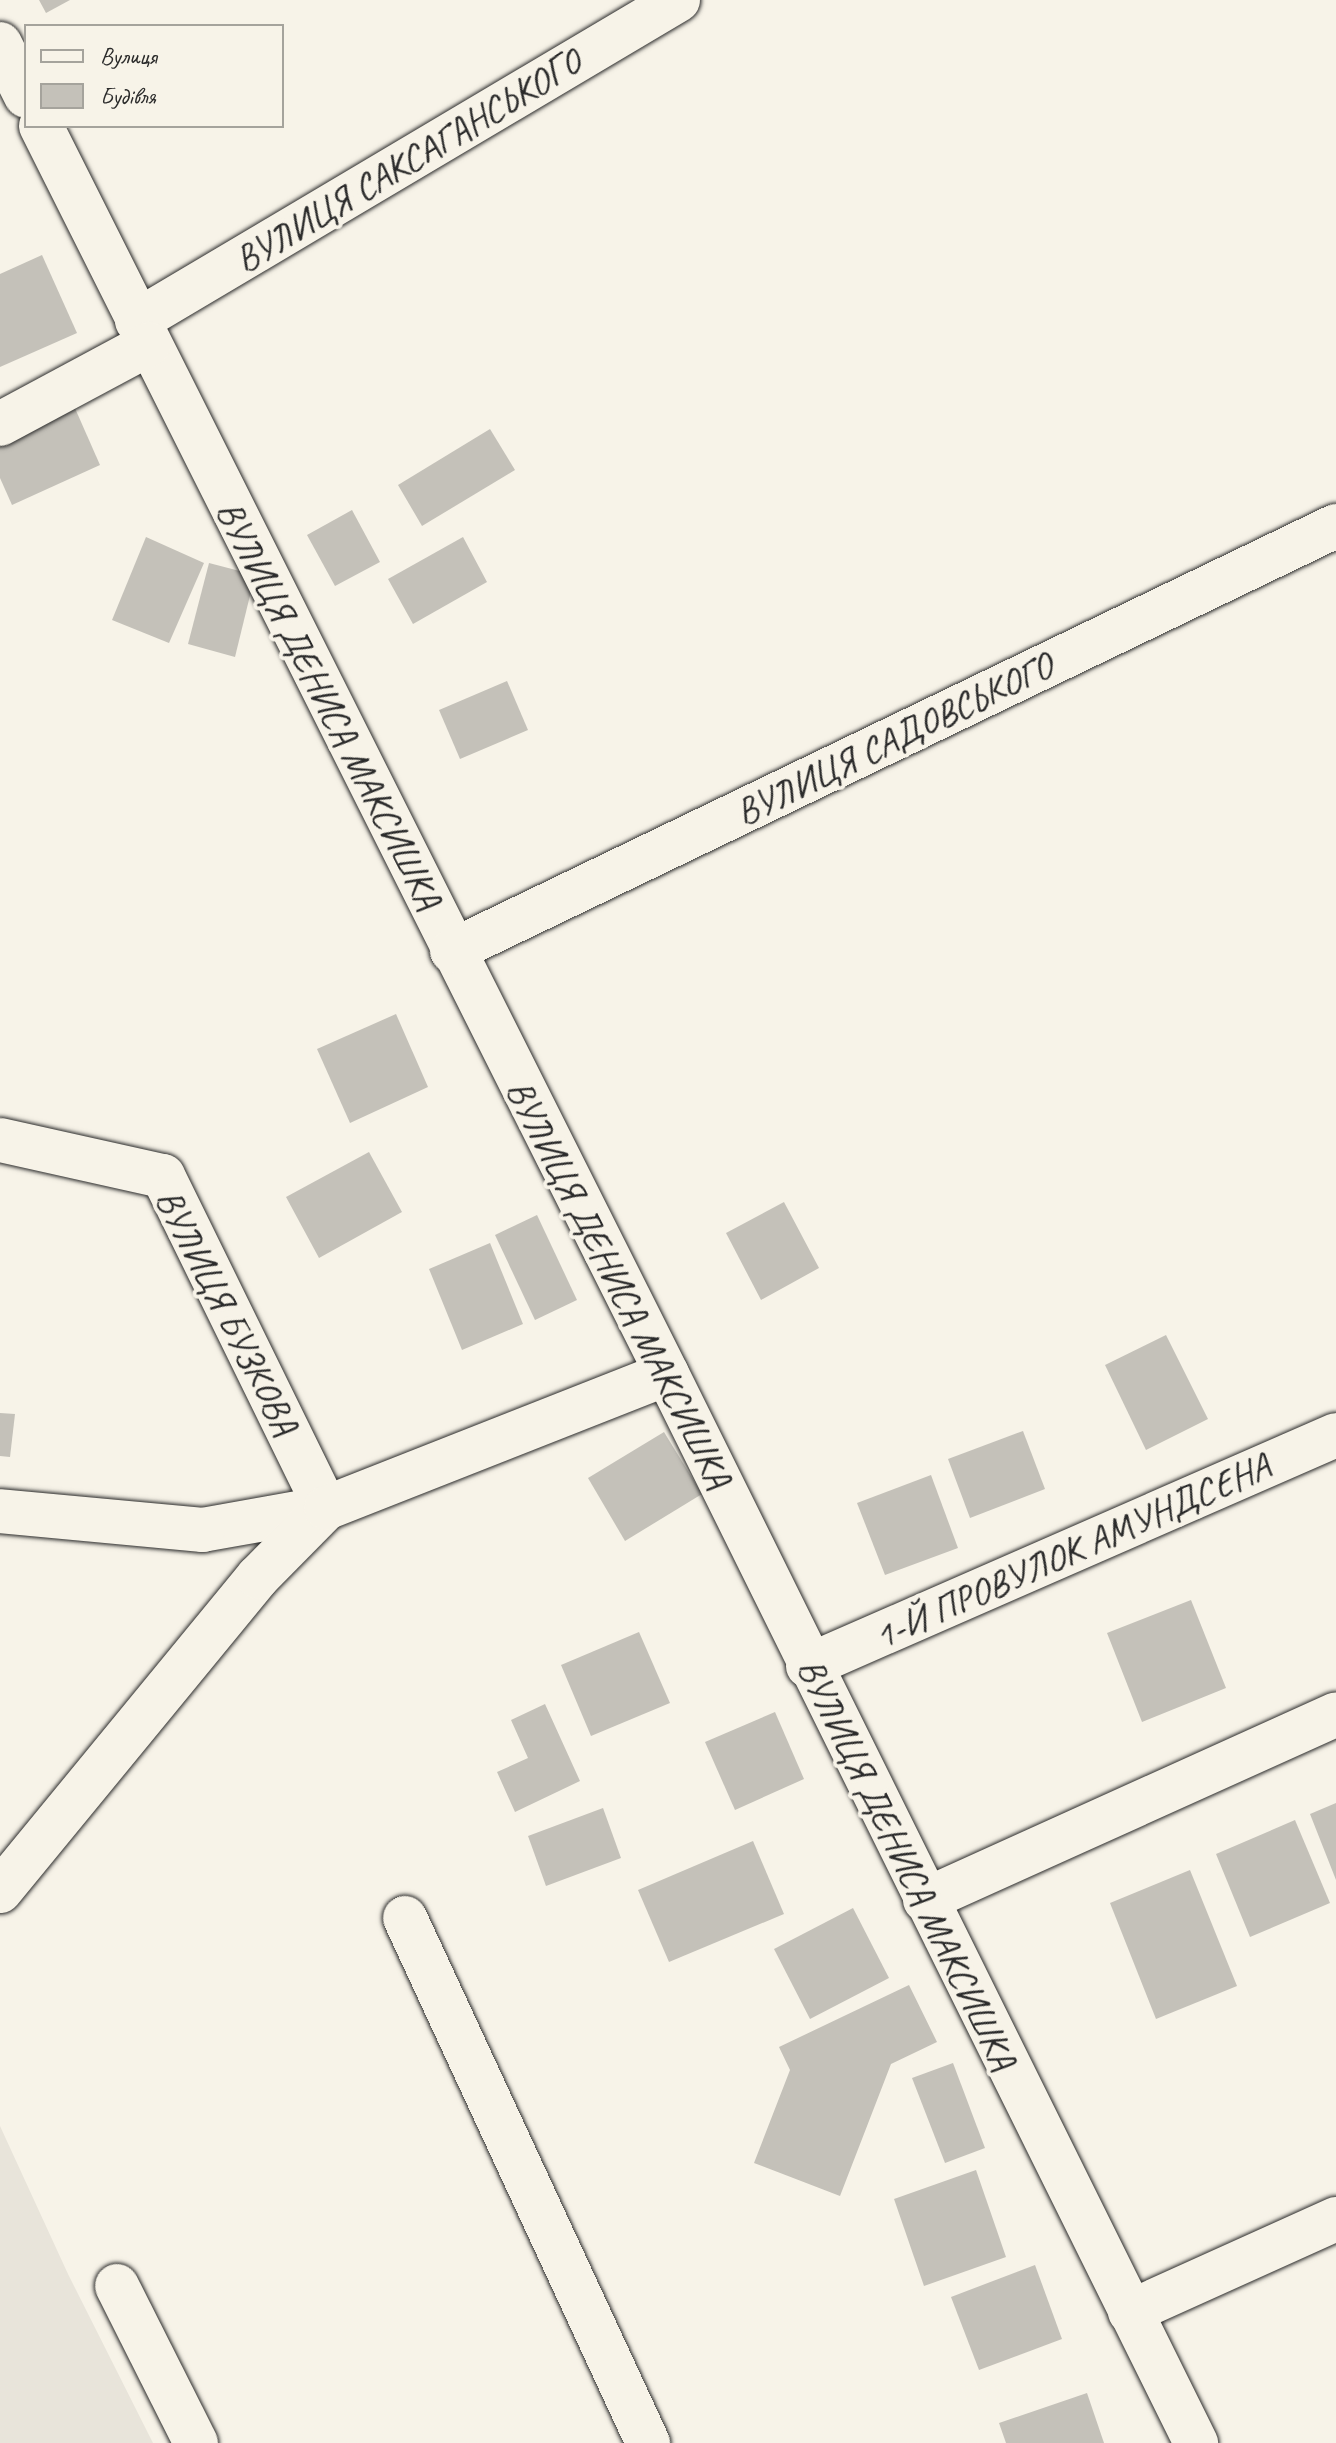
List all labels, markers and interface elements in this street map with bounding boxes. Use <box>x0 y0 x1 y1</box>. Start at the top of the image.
legend <box>24 24 284 128</box>
street label: ВУЛИЦЯ САКСАГАНСЬКОГО <box>226 39 590 283</box>
text: Вулиця <box>100 41 157 71</box>
text: Будівля <box>100 81 156 111</box>
street label: ВУЛИЦЯ ДЕНИСА МАКСИШКА <box>206 493 452 917</box>
street label: ВУЛИЦЯ САДОВСЬКОГО <box>728 642 1060 836</box>
street label: ВУЛИЦЯ ДЕНИСА МАКСИШКА <box>496 1072 742 1496</box>
street label: ВУЛИЦЯ БУЗКОВА <box>145 1181 309 1443</box>
street label: 1-Й ПРОВУЛОК АМУНДСЕНА <box>866 1443 1278 1659</box>
street label: ВУЛИЦЯ ДЕНИСА МАКСИШКА <box>787 1651 1027 2077</box>

